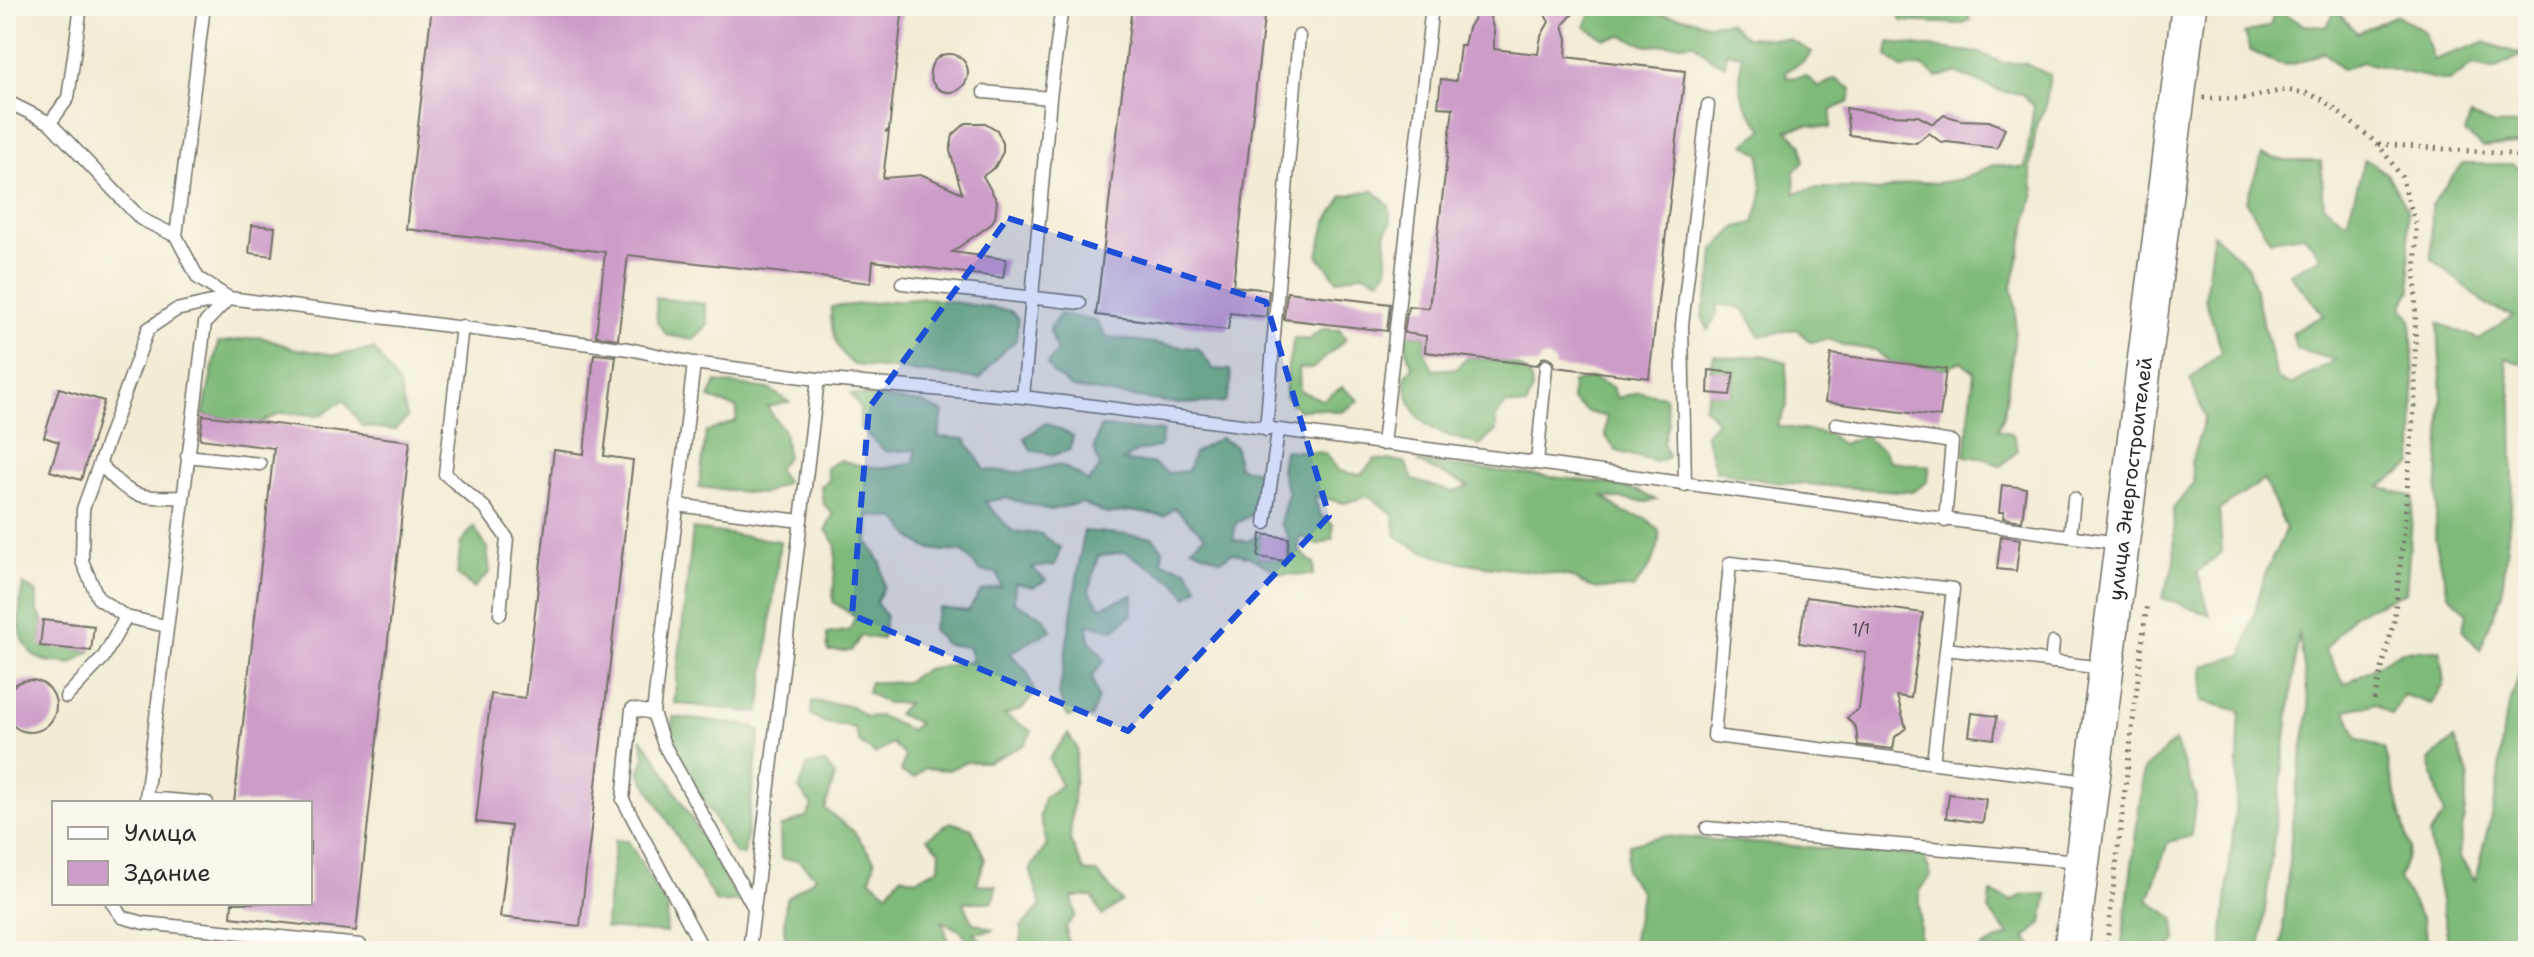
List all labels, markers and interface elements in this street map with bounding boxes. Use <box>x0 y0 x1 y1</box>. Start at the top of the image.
street label: улица Энергостроителей <box>2102 355 2158 602</box>
house number: 1/1 <box>1852 618 1870 639</box>
legend <box>52 801 312 905</box>
text: Улица <box>124 817 197 849</box>
text: Здание <box>124 857 211 889</box>

